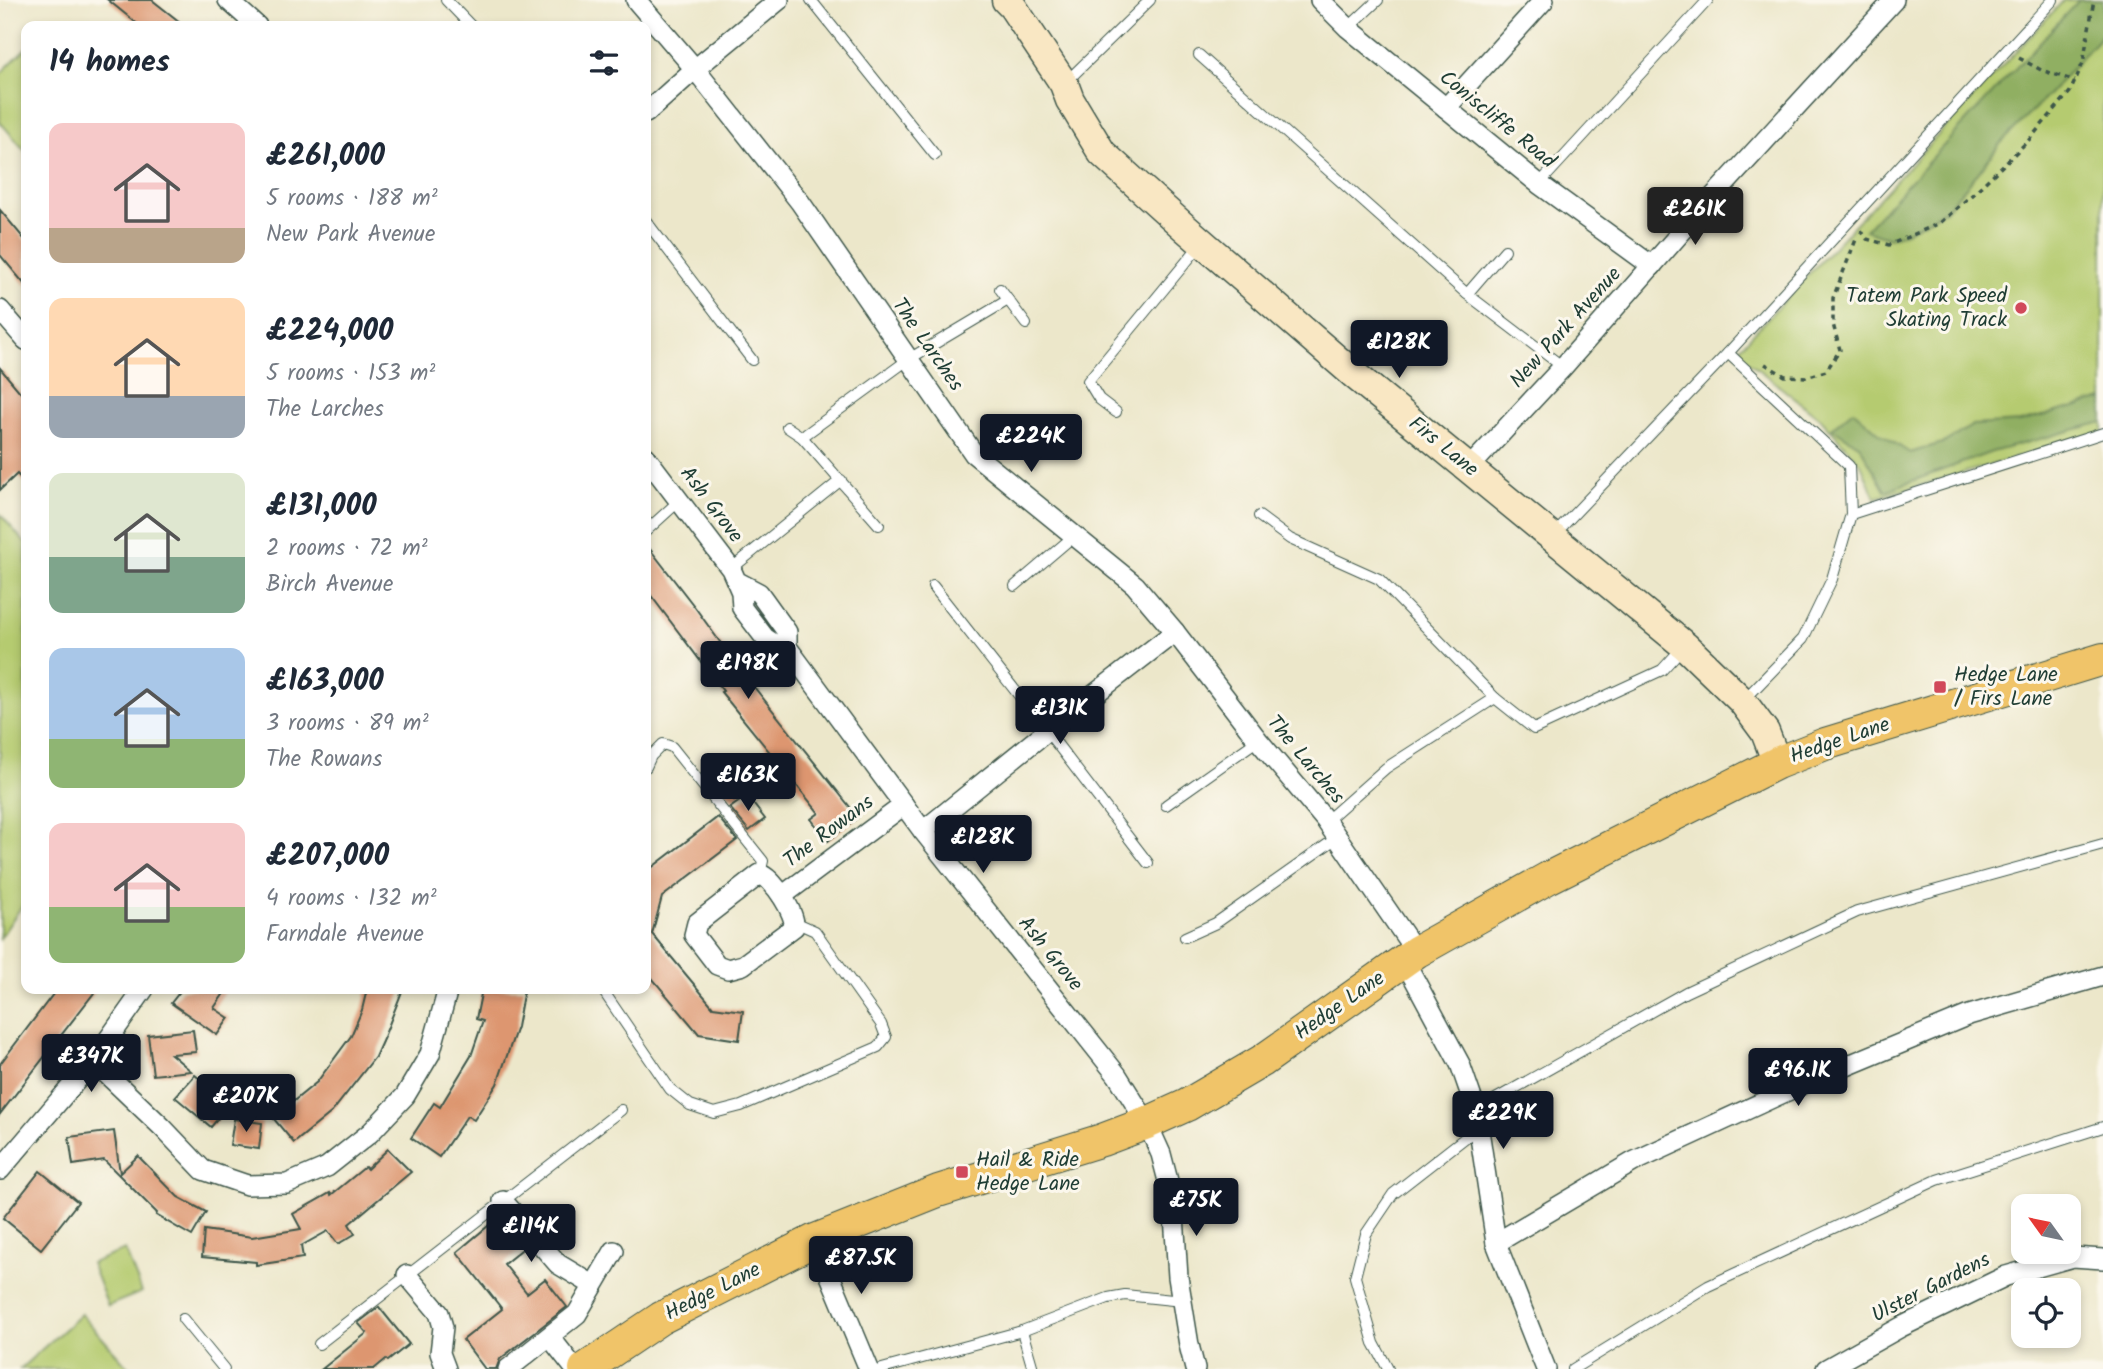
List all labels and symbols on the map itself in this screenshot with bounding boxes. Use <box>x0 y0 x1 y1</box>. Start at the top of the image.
street label: Coniscliffe Road <box>1431 62 1563 178</box>
pin: £261K <box>1646 188 1744 247</box>
street label: New Park Avenue <box>1502 259 1630 396</box>
place label: Tatem Park Speed Skating Track <box>1846 280 2008 337</box>
street label: The Larches <box>883 291 971 399</box>
marker: Tatem Park Speed Skating Track <box>2013 300 2029 316</box>
pin: £128K <box>1350 320 1448 380</box>
street label: Firs Lane <box>1401 408 1486 486</box>
pin: £224K <box>982 414 1080 474</box>
street label: Ash Grove <box>671 460 751 551</box>
pin: £198K <box>699 642 797 701</box>
place label: Hedge Lane / Firs Lane <box>1954 659 2058 716</box>
marker: Hedge Lane / Firs Lane <box>1932 679 1948 695</box>
pin: £131K <box>1011 686 1109 746</box>
street label: The Larches <box>1258 708 1352 812</box>
street label: Hedge Lane <box>1786 708 1895 774</box>
pin: £163K <box>699 754 797 813</box>
street label: The Rowans <box>777 787 881 877</box>
pin: £128K <box>934 816 1032 875</box>
street label: Ash Grove <box>1009 909 1091 999</box>
street label: Hedge Lane <box>1288 962 1392 1049</box>
pin: £347K <box>42 1034 140 1094</box>
pin: £96.1K <box>1741 1048 1855 1108</box>
pin: £207K <box>197 1074 295 1134</box>
pin: £229K <box>1454 1092 1552 1151</box>
place label: Hail & Ride Hedge Lane <box>976 1144 1080 1201</box>
marker: Hail & Ride Hedge Lane <box>954 1164 970 1180</box>
pin: £75K <box>1155 1178 1237 1238</box>
north arrow <box>2011 1194 2081 1264</box>
pin: £114K <box>482 1204 580 1264</box>
pin: £87.5K <box>804 1236 918 1296</box>
street label: Ulster Gardens <box>1866 1244 1996 1332</box>
street label: Hedge Lane <box>659 1253 767 1330</box>

